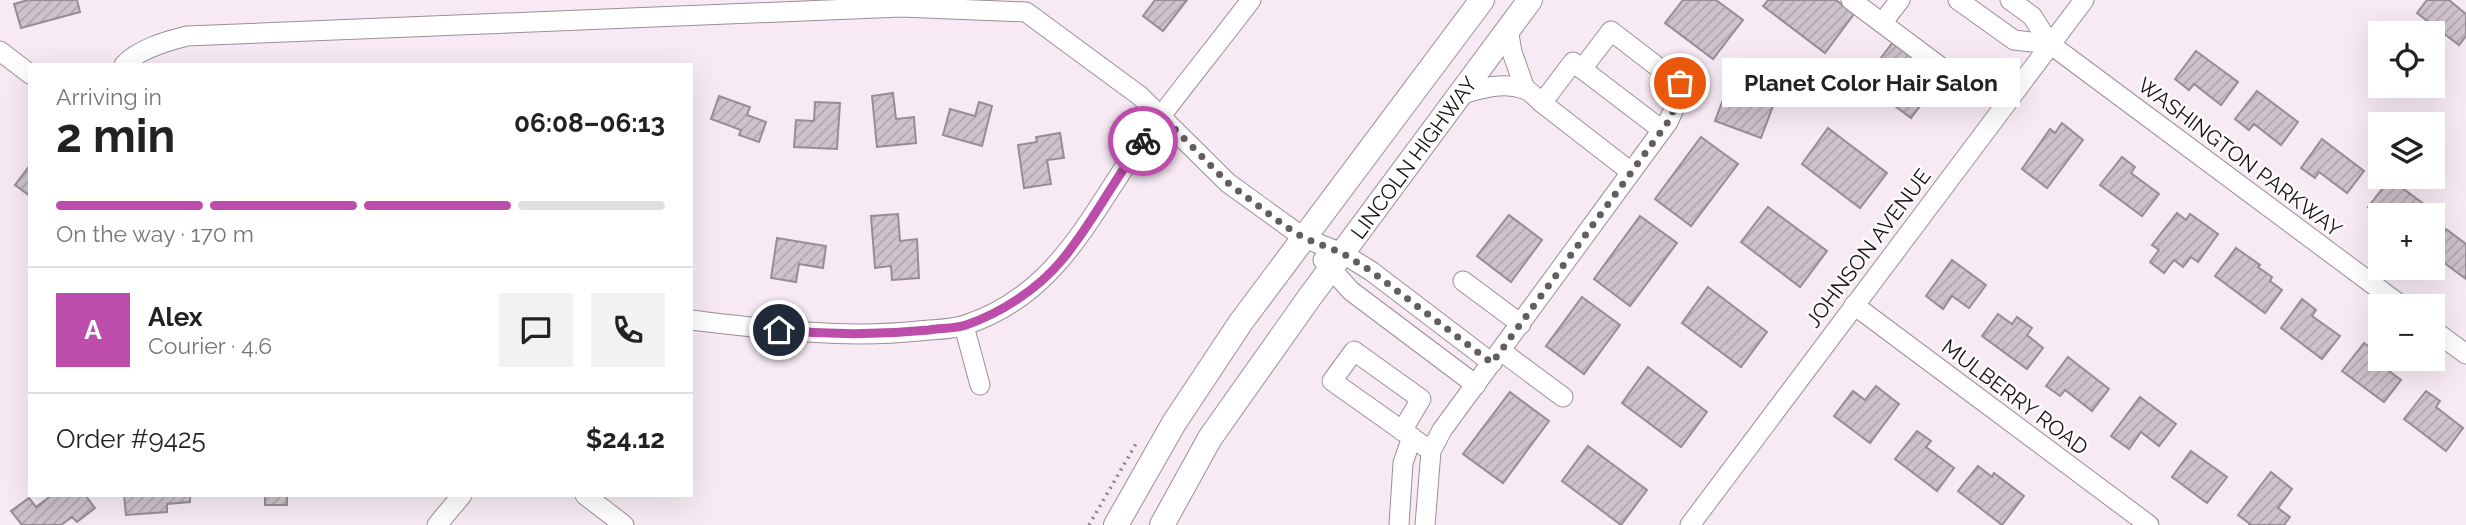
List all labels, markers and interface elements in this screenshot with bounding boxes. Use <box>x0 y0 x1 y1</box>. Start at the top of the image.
map controls <box>2368 21 2445 371</box>
button: locate <box>2368 21 2445 98</box>
pin <box>1650 53 1710 113</box>
callout: Planet Color Hair Salon <box>1722 58 2020 108</box>
icon: bag <box>1661 64 1699 102</box>
text: Planet Color Hair Salon <box>1744 69 1998 96</box>
street label: LINCOLN HIGHWAY <box>1345 71 1482 243</box>
street label: WASHINGTON PARKWAY <box>2133 72 2347 242</box>
text: Arriving in <box>56 83 162 110</box>
courier <box>1108 106 1178 176</box>
text: 06:08–06:13 <box>514 108 665 138</box>
text: 2 min <box>56 109 175 163</box>
button: layers <box>2368 112 2445 189</box>
icon: bike <box>1124 122 1162 160</box>
street label: JOHNSON AVENUE <box>1800 164 1936 332</box>
button: + <box>2368 203 2445 280</box>
text: On the way · 170 m <box>56 220 254 247</box>
button: chat <box>499 293 573 367</box>
button: phone <box>591 293 665 367</box>
button: − <box>2368 294 2445 371</box>
pin <box>749 300 809 360</box>
text: Alex <box>148 302 203 332</box>
icon: home <box>760 311 798 349</box>
text: A <box>84 315 102 345</box>
text: Courier · 4.6 <box>148 332 272 359</box>
street label: MULBERRY ROAD <box>1937 334 2093 460</box>
text: Order #9425 <box>56 424 206 454</box>
text: $24.12 <box>586 424 665 454</box>

